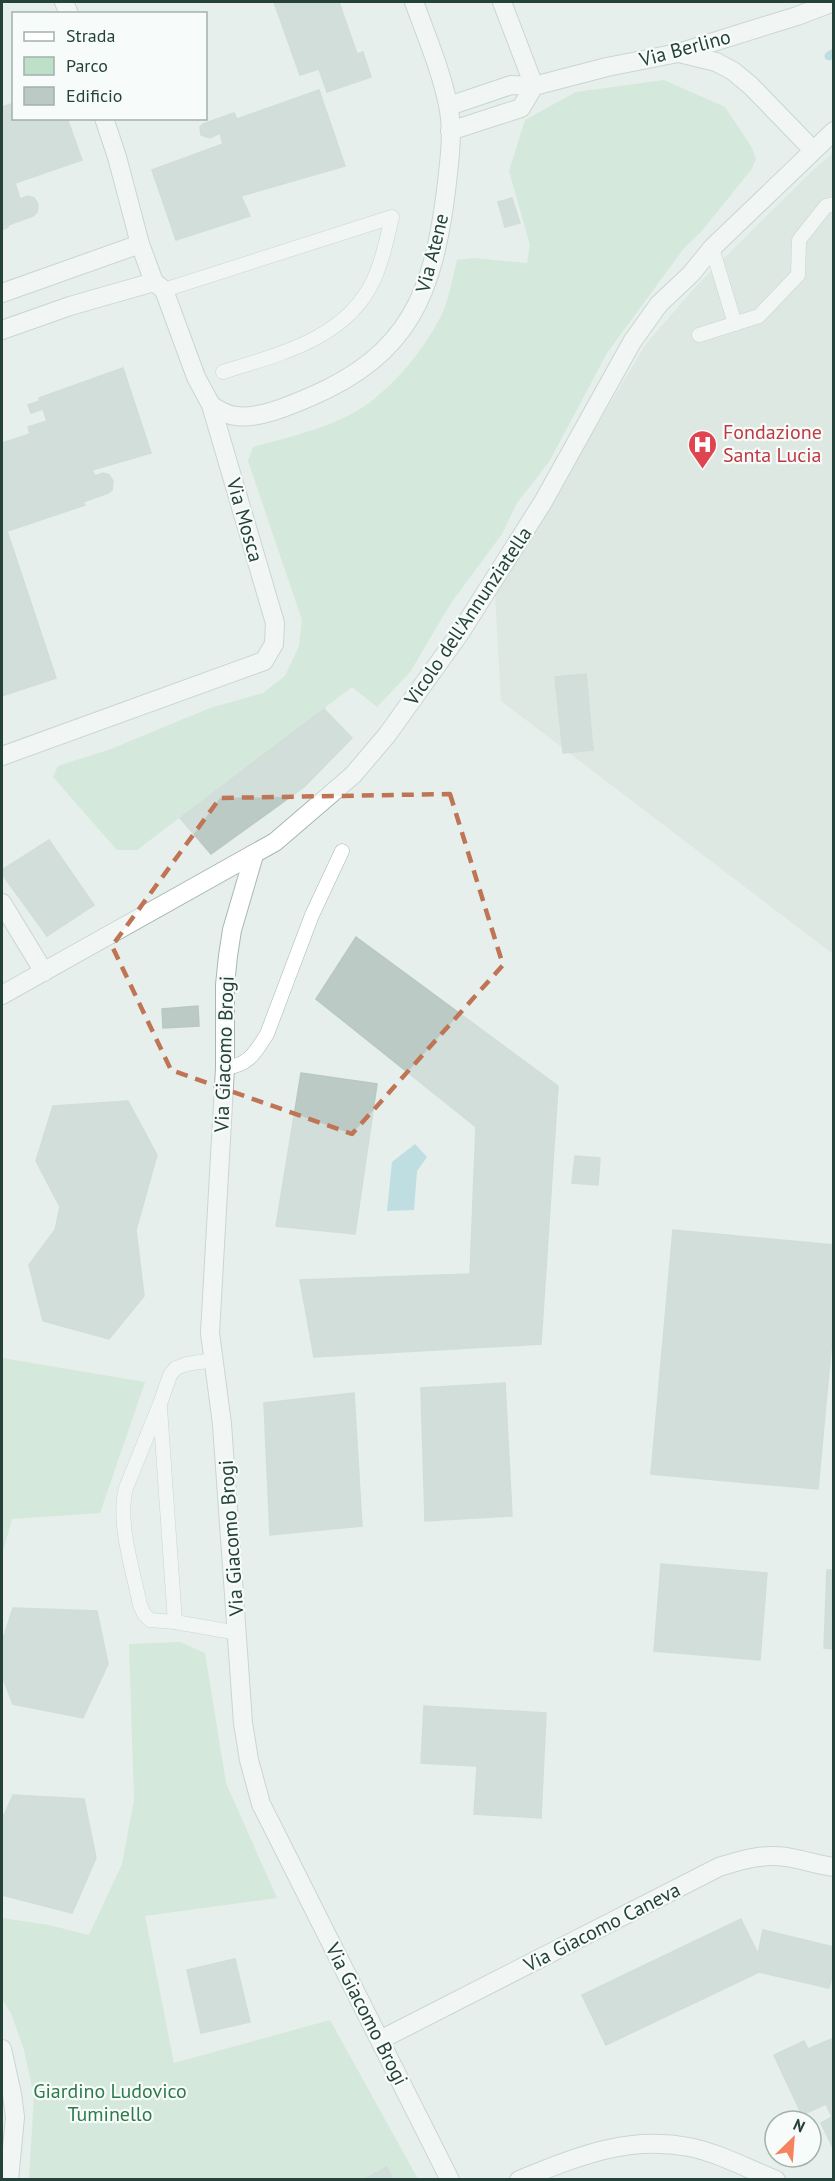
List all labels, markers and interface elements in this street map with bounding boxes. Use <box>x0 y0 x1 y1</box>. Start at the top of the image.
legend <box>12 12 207 120</box>
street label: Via Berlino <box>636 23 734 73</box>
text: Strada <box>66 24 115 47</box>
text: Parco <box>66 54 108 77</box>
text: Edificio <box>66 84 122 107</box>
street label: Via Atene <box>409 211 454 296</box>
place label: Fondazione Santa Lucia <box>723 419 822 468</box>
hospital icon: Fondazione Santa Lucia <box>686 428 718 470</box>
street label: Via Mosca <box>220 474 269 565</box>
street label: Vicolo dell'Annunziatella <box>398 522 538 711</box>
street label: Via Giacomo Brogi <box>208 975 240 1134</box>
street label: Via Giacomo Brogi <box>213 1459 249 1618</box>
street label: Via Giacomo Caneva <box>518 1876 685 1978</box>
street label: Via Giacomo Brogi <box>319 1938 414 2090</box>
park label: Giardino Ludovico Tuminello <box>33 2078 187 2127</box>
north arrow <box>763 2109 823 2169</box>
text: N <box>790 2114 808 2137</box>

